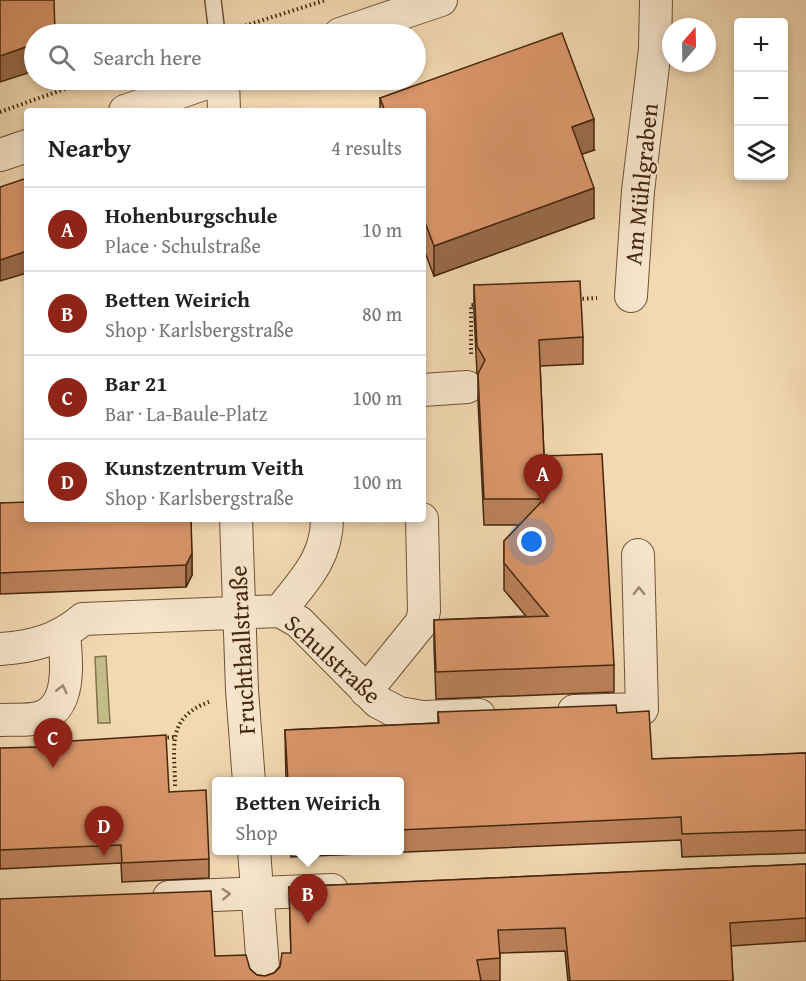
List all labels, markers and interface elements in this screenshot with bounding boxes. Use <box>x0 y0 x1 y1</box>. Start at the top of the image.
north arrow <box>662 18 716 72</box>
map controls <box>734 18 788 180</box>
button: + <box>734 18 788 72</box>
search box <box>24 24 426 90</box>
icon: search <box>45 41 78 74</box>
text: Search here <box>93 41 202 73</box>
button: − <box>734 72 788 126</box>
street label: Am Mühlgraben <box>615 101 667 267</box>
button: layers <box>734 126 788 180</box>
text: Nearby <box>48 128 131 167</box>
text: 4 results <box>331 133 402 162</box>
text: Hohenburgschule <box>105 199 278 231</box>
text: A <box>61 215 74 244</box>
text: 10 m <box>362 215 402 244</box>
text: Place · Schulstraße <box>105 231 261 260</box>
text: Betten Weirich <box>105 283 250 315</box>
text: B <box>61 299 74 328</box>
text: 80 m <box>362 299 402 328</box>
text: Shop · Karlsbergstraße <box>105 315 294 344</box>
text: Bar 21 <box>105 367 168 399</box>
text: C <box>62 383 73 412</box>
text: 100 m <box>352 383 402 412</box>
text: Bar · La-Baule-Platz <box>105 399 267 428</box>
text: Kunstzentrum Veith <box>105 451 304 483</box>
pin: A <box>524 454 562 504</box>
text: D <box>61 467 74 496</box>
text: 100 m <box>352 467 402 496</box>
text: Shop · Karlsbergstraße <box>105 483 294 512</box>
your location <box>517 527 546 556</box>
street label: Fruchthallstraße <box>220 564 264 736</box>
one-way arrow <box>633 586 645 595</box>
street label: Schulstraße <box>277 606 389 712</box>
one-way arrow <box>55 684 68 694</box>
pin: C <box>34 718 72 768</box>
popup <box>212 777 404 855</box>
text: Betten Weirich <box>236 786 380 818</box>
pin: D <box>84 806 124 856</box>
text: Shop <box>236 818 278 847</box>
pin: B <box>288 874 328 924</box>
one-way arrow <box>222 888 231 901</box>

